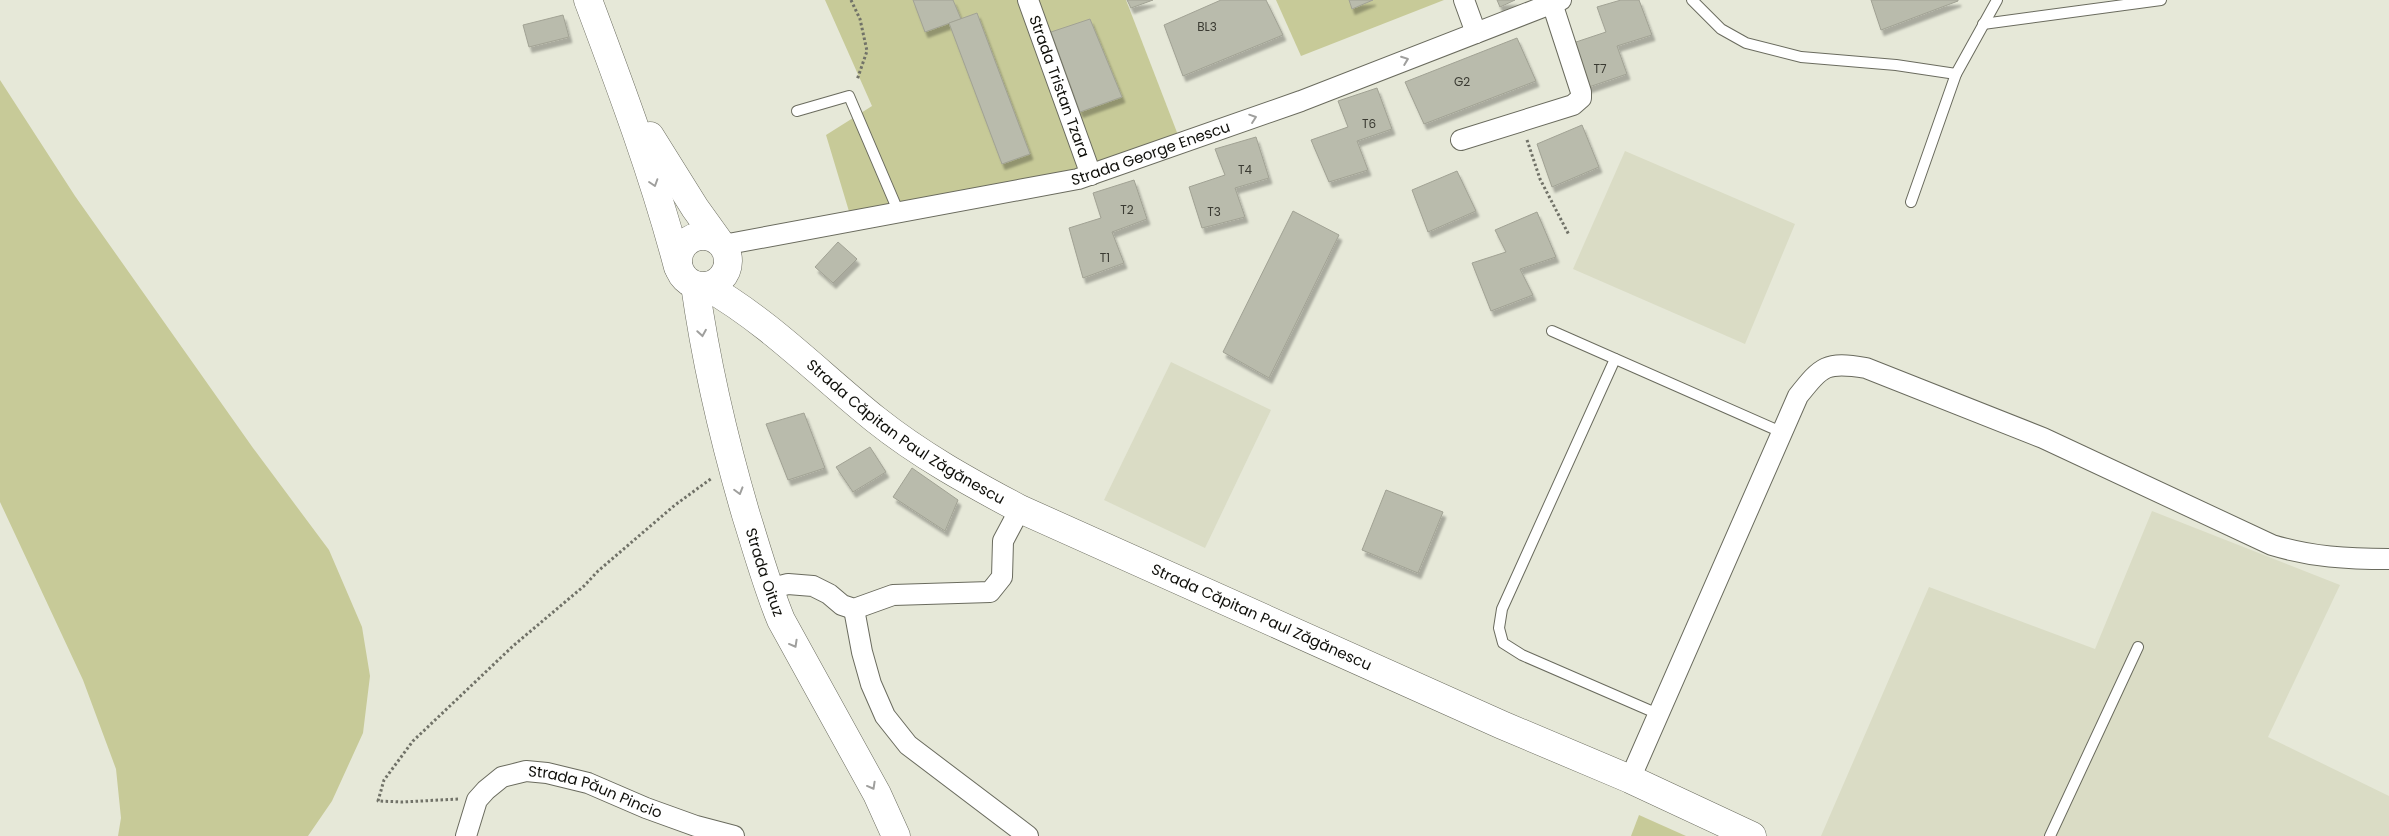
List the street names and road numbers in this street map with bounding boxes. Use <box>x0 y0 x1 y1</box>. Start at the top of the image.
street label: Strada Tristan Tzara <box>1024 12 1095 160</box>
street label: Strada George Enescu <box>1069 116 1233 190</box>
street label: Strada Căpitan Paul Zăgănescu <box>802 354 1009 509</box>
street label: Strada Oituz <box>741 525 790 620</box>
street label: Strada Căpitan Paul Zăgănescu <box>1148 558 1375 675</box>
street label: Strada Păun Pincio <box>527 760 665 823</box>

